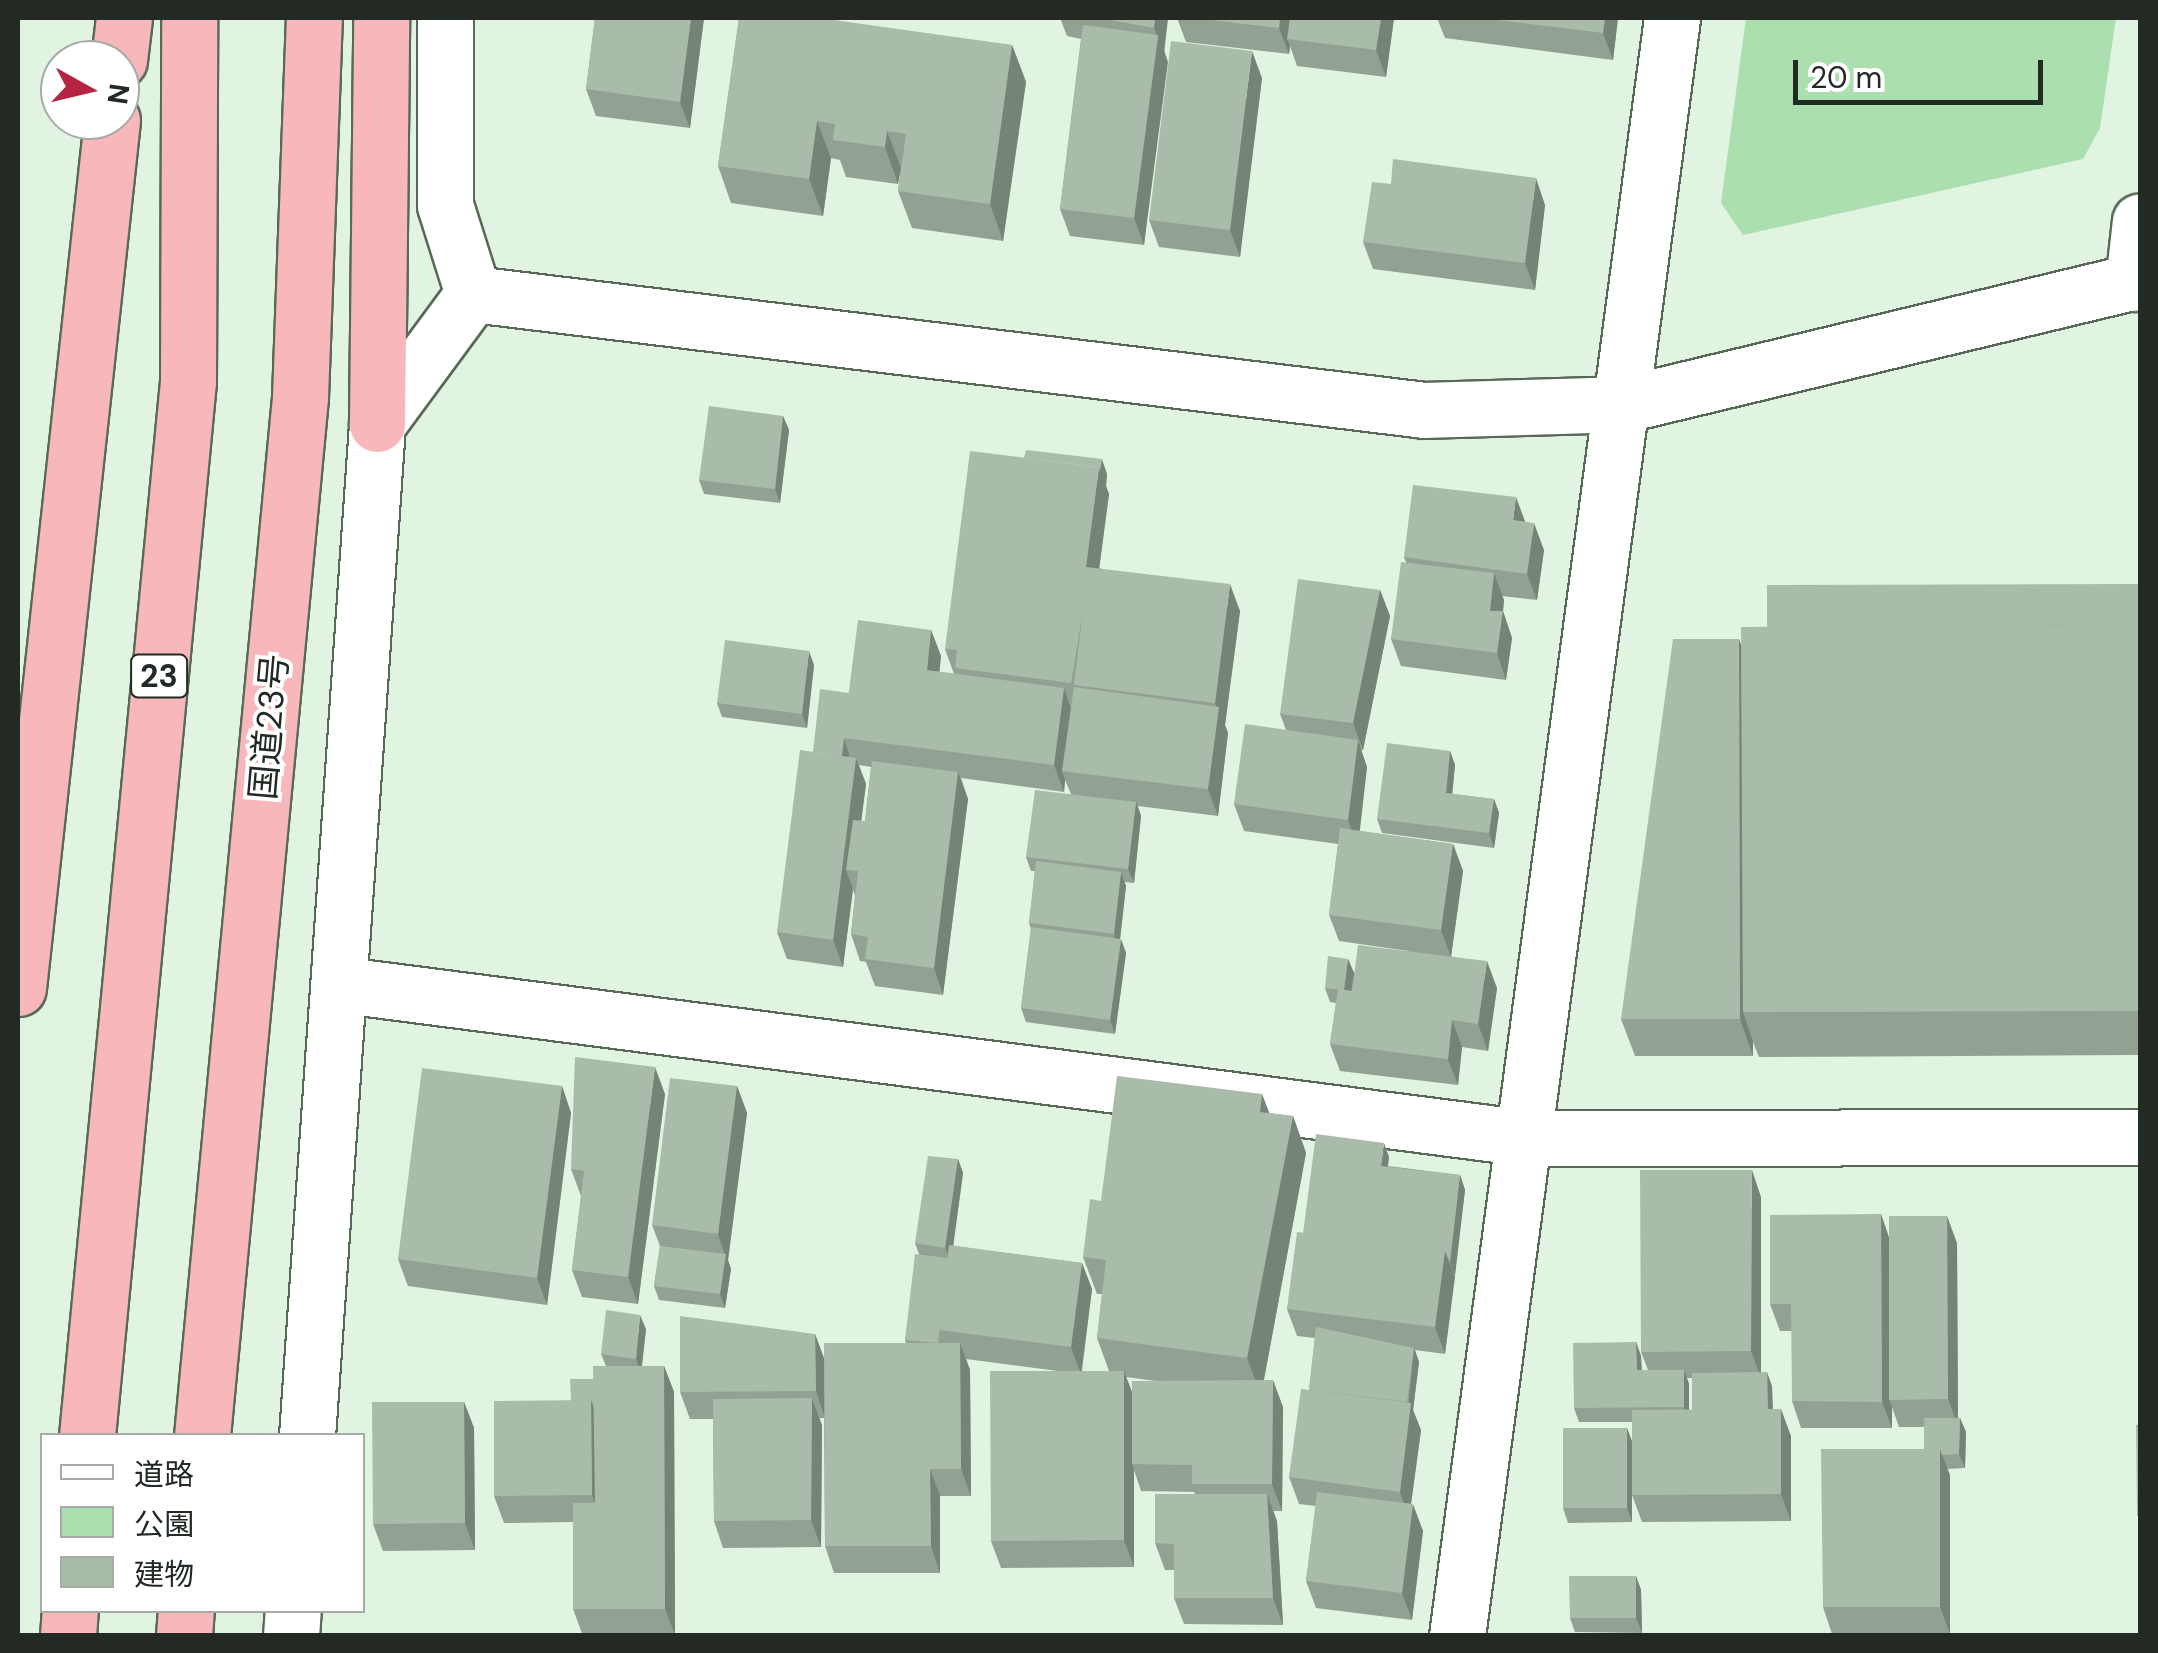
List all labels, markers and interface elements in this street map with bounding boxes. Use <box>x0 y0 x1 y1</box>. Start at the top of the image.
north arrow <box>40 40 140 140</box>
scale bar <box>1798 40 2048 102</box>
text: 20 m <box>1810 58 1882 97</box>
text: N <box>98 81 138 107</box>
road number: 23 <box>129 649 189 703</box>
street label: 国道23号 <box>242 653 296 801</box>
legend <box>40 1433 365 1613</box>
text: 道路 <box>134 1455 194 1494</box>
text: 公園 <box>134 1505 194 1544</box>
text: 建物 <box>134 1555 194 1594</box>

